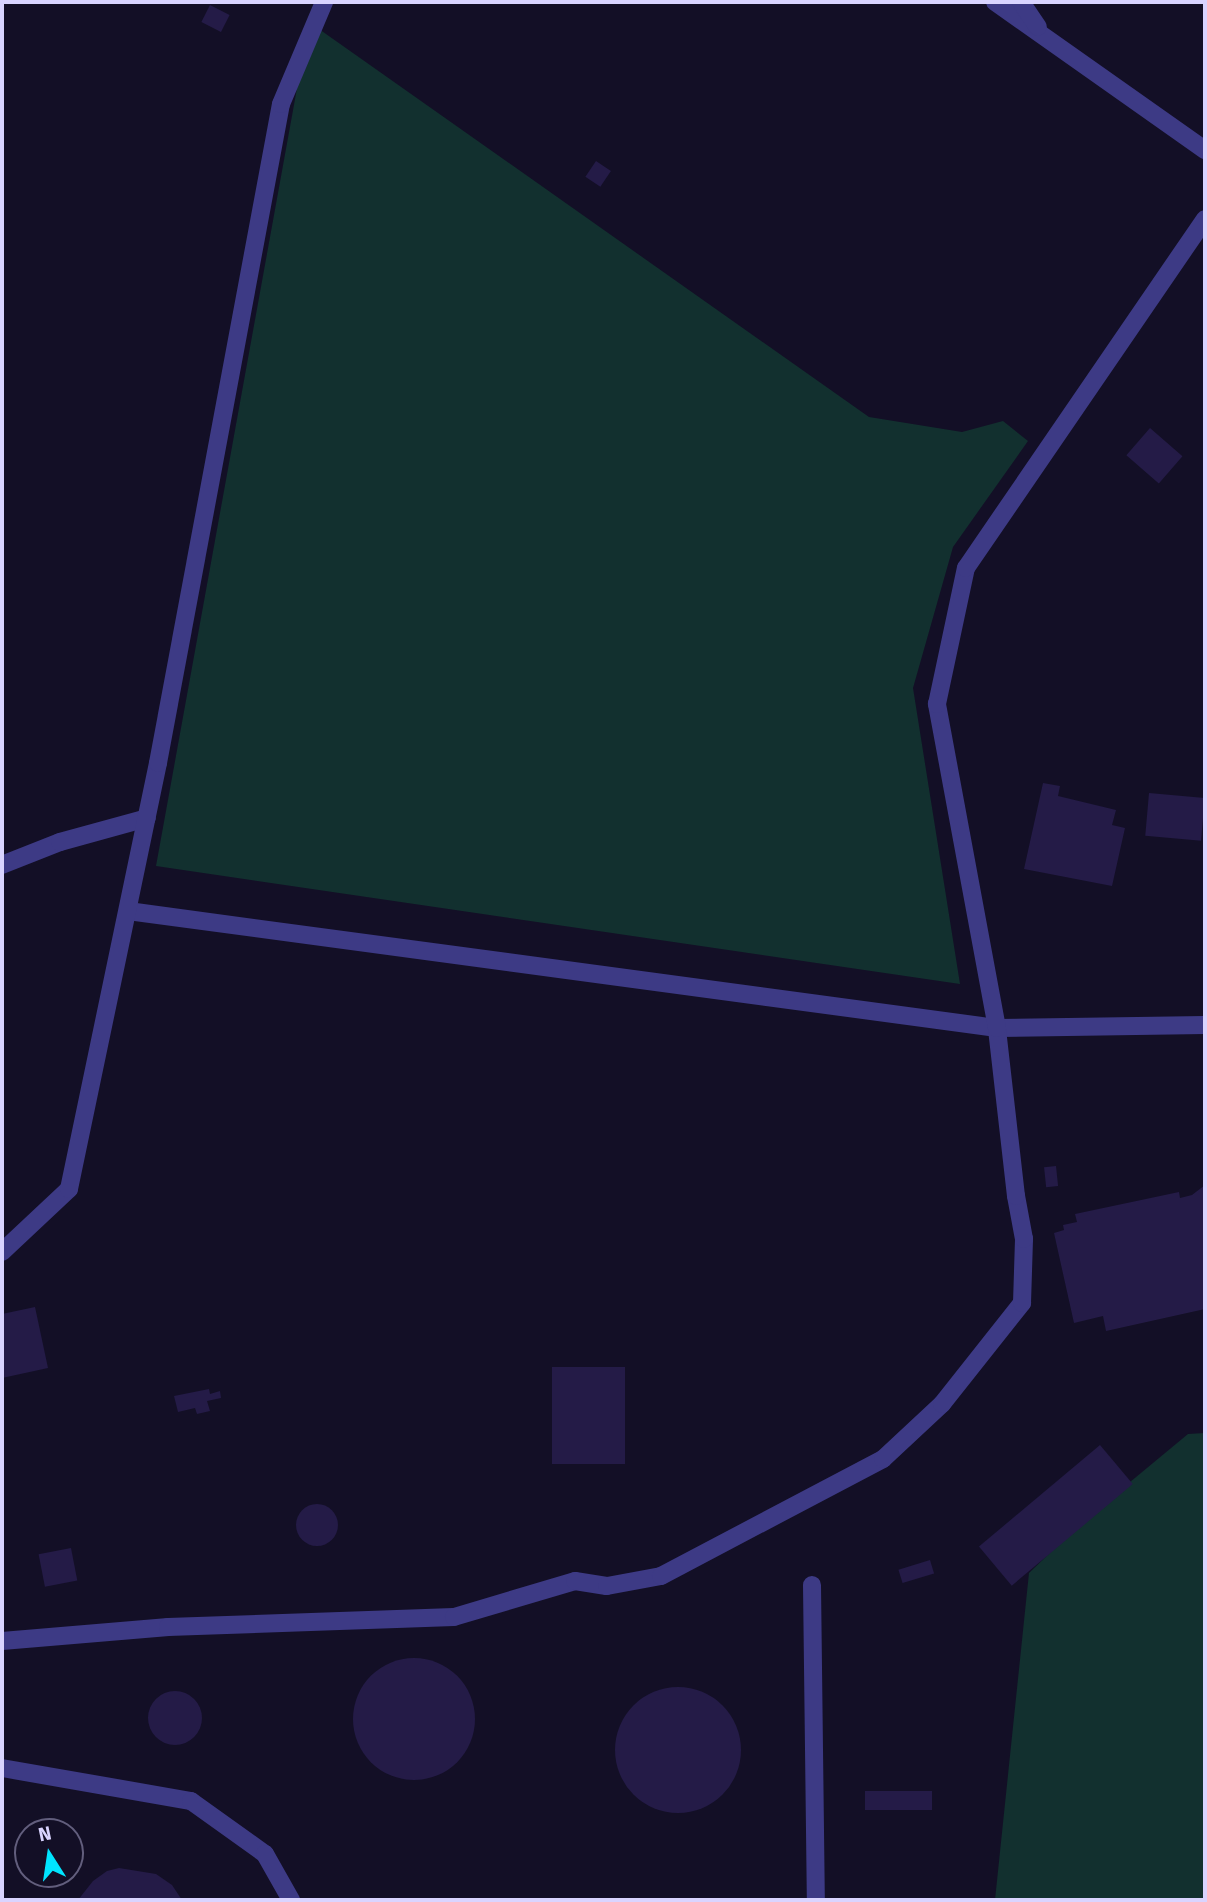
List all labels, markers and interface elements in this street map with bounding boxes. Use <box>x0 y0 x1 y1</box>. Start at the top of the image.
north arrow <box>14 1818 84 1888</box>
text: N <box>36 1821 53 1846</box>

